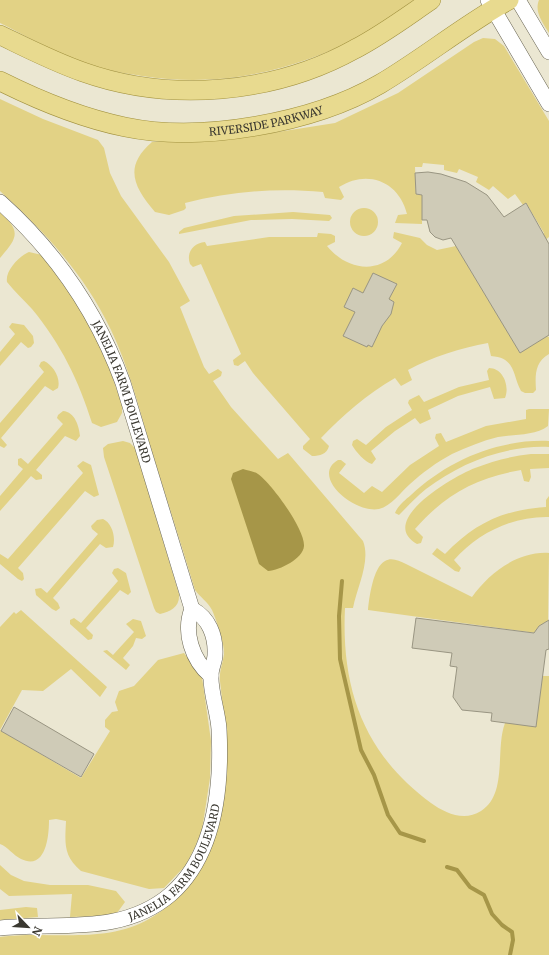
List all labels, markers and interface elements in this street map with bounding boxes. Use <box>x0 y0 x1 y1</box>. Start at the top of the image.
street label: RIVERSIDE PARKWAY <box>208 102 326 139</box>
street label: JANELIA FARM BOULEVARD <box>89 317 154 465</box>
street label: JANELIA FARM BOULEVARD <box>126 803 223 924</box>
north arrow <box>8 907 48 947</box>
text: N <box>29 924 45 938</box>

